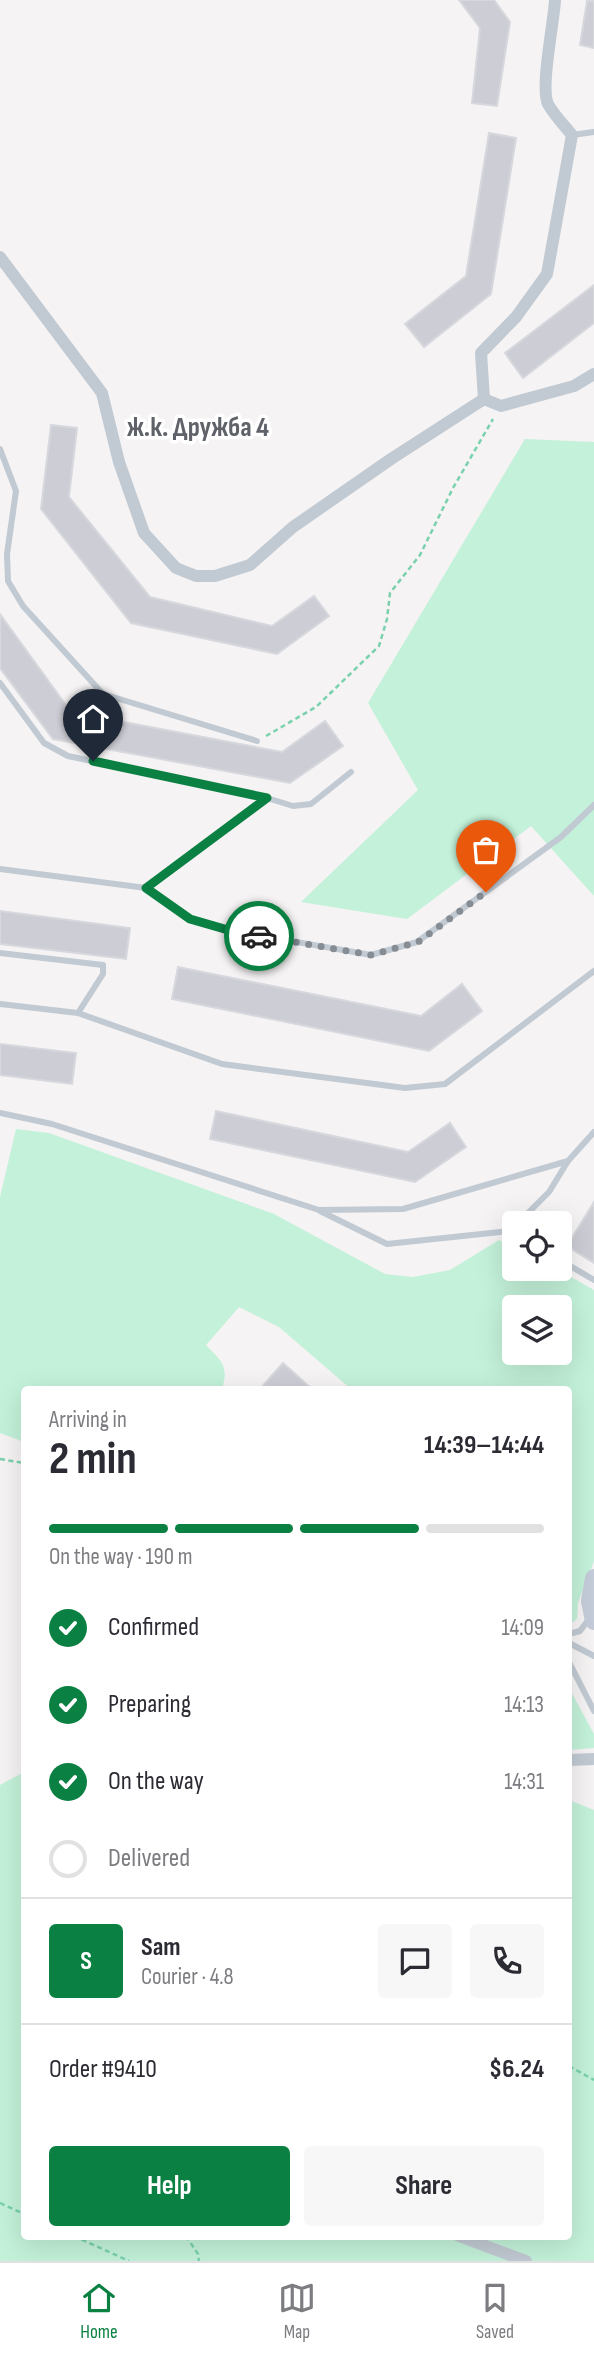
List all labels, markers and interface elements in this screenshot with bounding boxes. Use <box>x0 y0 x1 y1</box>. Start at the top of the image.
district label: ж.к. Дружба 4 <box>127 411 269 444</box>
pin <box>63 689 123 761</box>
icon: home <box>74 700 112 738</box>
pin <box>456 820 516 892</box>
icon: bag <box>467 831 505 869</box>
courier <box>224 901 294 971</box>
icon: car <box>240 917 278 955</box>
map controls <box>502 1211 572 1365</box>
button: locate <box>502 1211 572 1281</box>
button: layers <box>502 1295 572 1365</box>
text: Arriving in <box>49 1406 127 1434</box>
text: 14:39–14:44 <box>424 1430 544 1461</box>
text: 2 min <box>49 1432 137 1487</box>
text: On the way · 190 m <box>49 1543 192 1571</box>
icon: check <box>49 1609 87 1647</box>
text: Confirmed <box>108 1612 199 1643</box>
text: 14:09 <box>502 1614 544 1642</box>
icon: check <box>49 1686 87 1724</box>
text: Preparing <box>108 1689 191 1720</box>
text: 14:13 <box>504 1691 544 1719</box>
icon: check <box>49 1763 87 1801</box>
text: On the way <box>108 1766 204 1797</box>
text: 14:31 <box>504 1768 544 1796</box>
text: Delivered <box>108 1843 190 1874</box>
button: chat <box>378 1924 452 1998</box>
button: phone <box>470 1924 544 1998</box>
text: Sam <box>141 1932 181 1963</box>
text: S <box>80 1946 92 1977</box>
text: Courier · 4.8 <box>141 1963 234 1991</box>
text: Order #9410 <box>49 2054 157 2085</box>
text: $6.24 <box>489 2054 544 2085</box>
button: Help <box>49 2146 290 2226</box>
button: Share <box>304 2146 544 2226</box>
tab: Home <box>80 2279 118 2344</box>
tab: Map <box>278 2279 316 2344</box>
tab: Saved <box>476 2279 514 2344</box>

